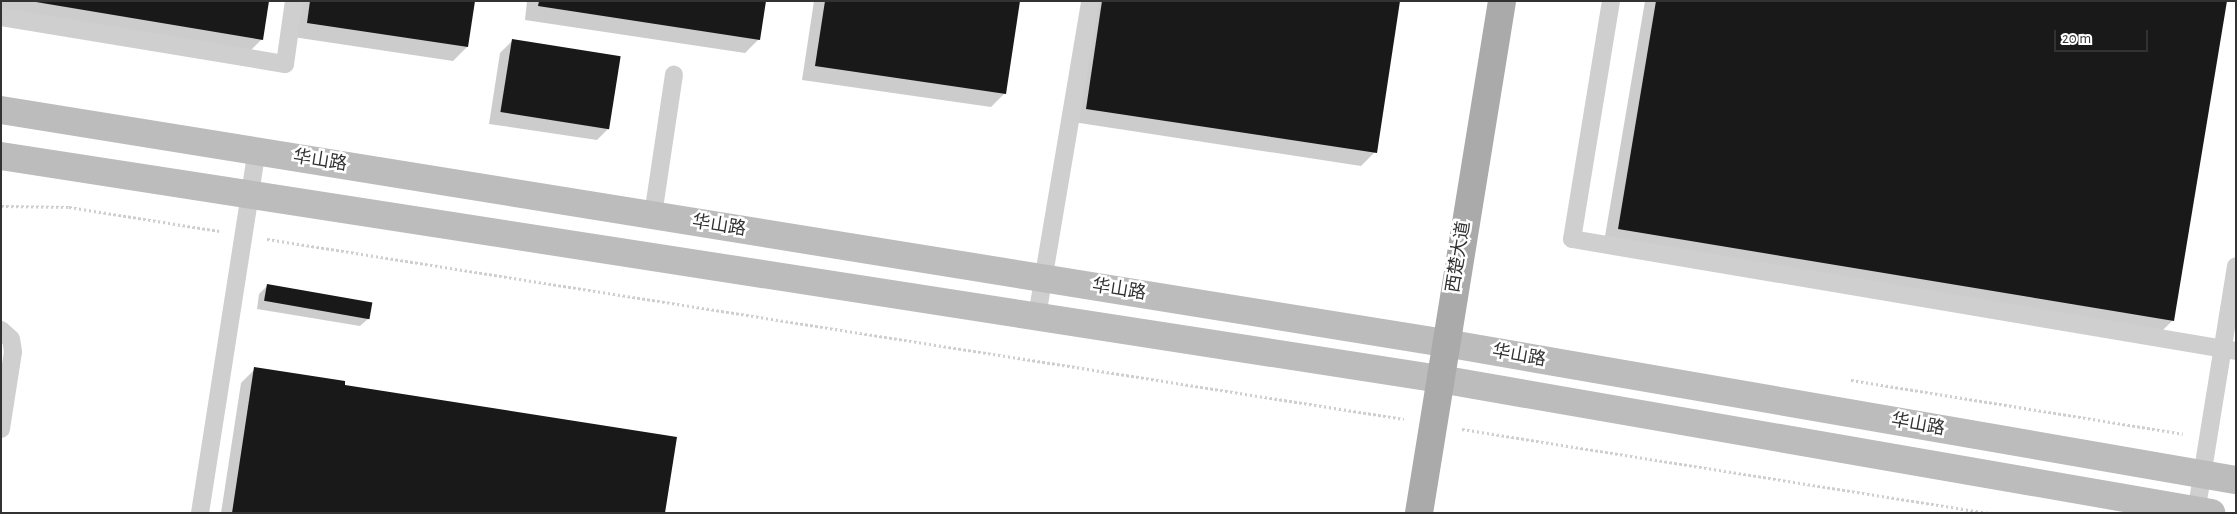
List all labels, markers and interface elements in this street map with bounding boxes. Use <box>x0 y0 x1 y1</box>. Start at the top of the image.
scale bar <box>2057 20 2151 52</box>
text: 20 m <box>2062 31 2091 46</box>
street label: 华山路 <box>292 146 348 176</box>
street label: 华山路 <box>691 211 747 241</box>
street label: 西楚大道 <box>1443 220 1475 294</box>
street label: 华山路 <box>1091 275 1147 305</box>
street label: 华山路 <box>1491 341 1547 371</box>
street label: 华山路 <box>1890 410 1946 440</box>

